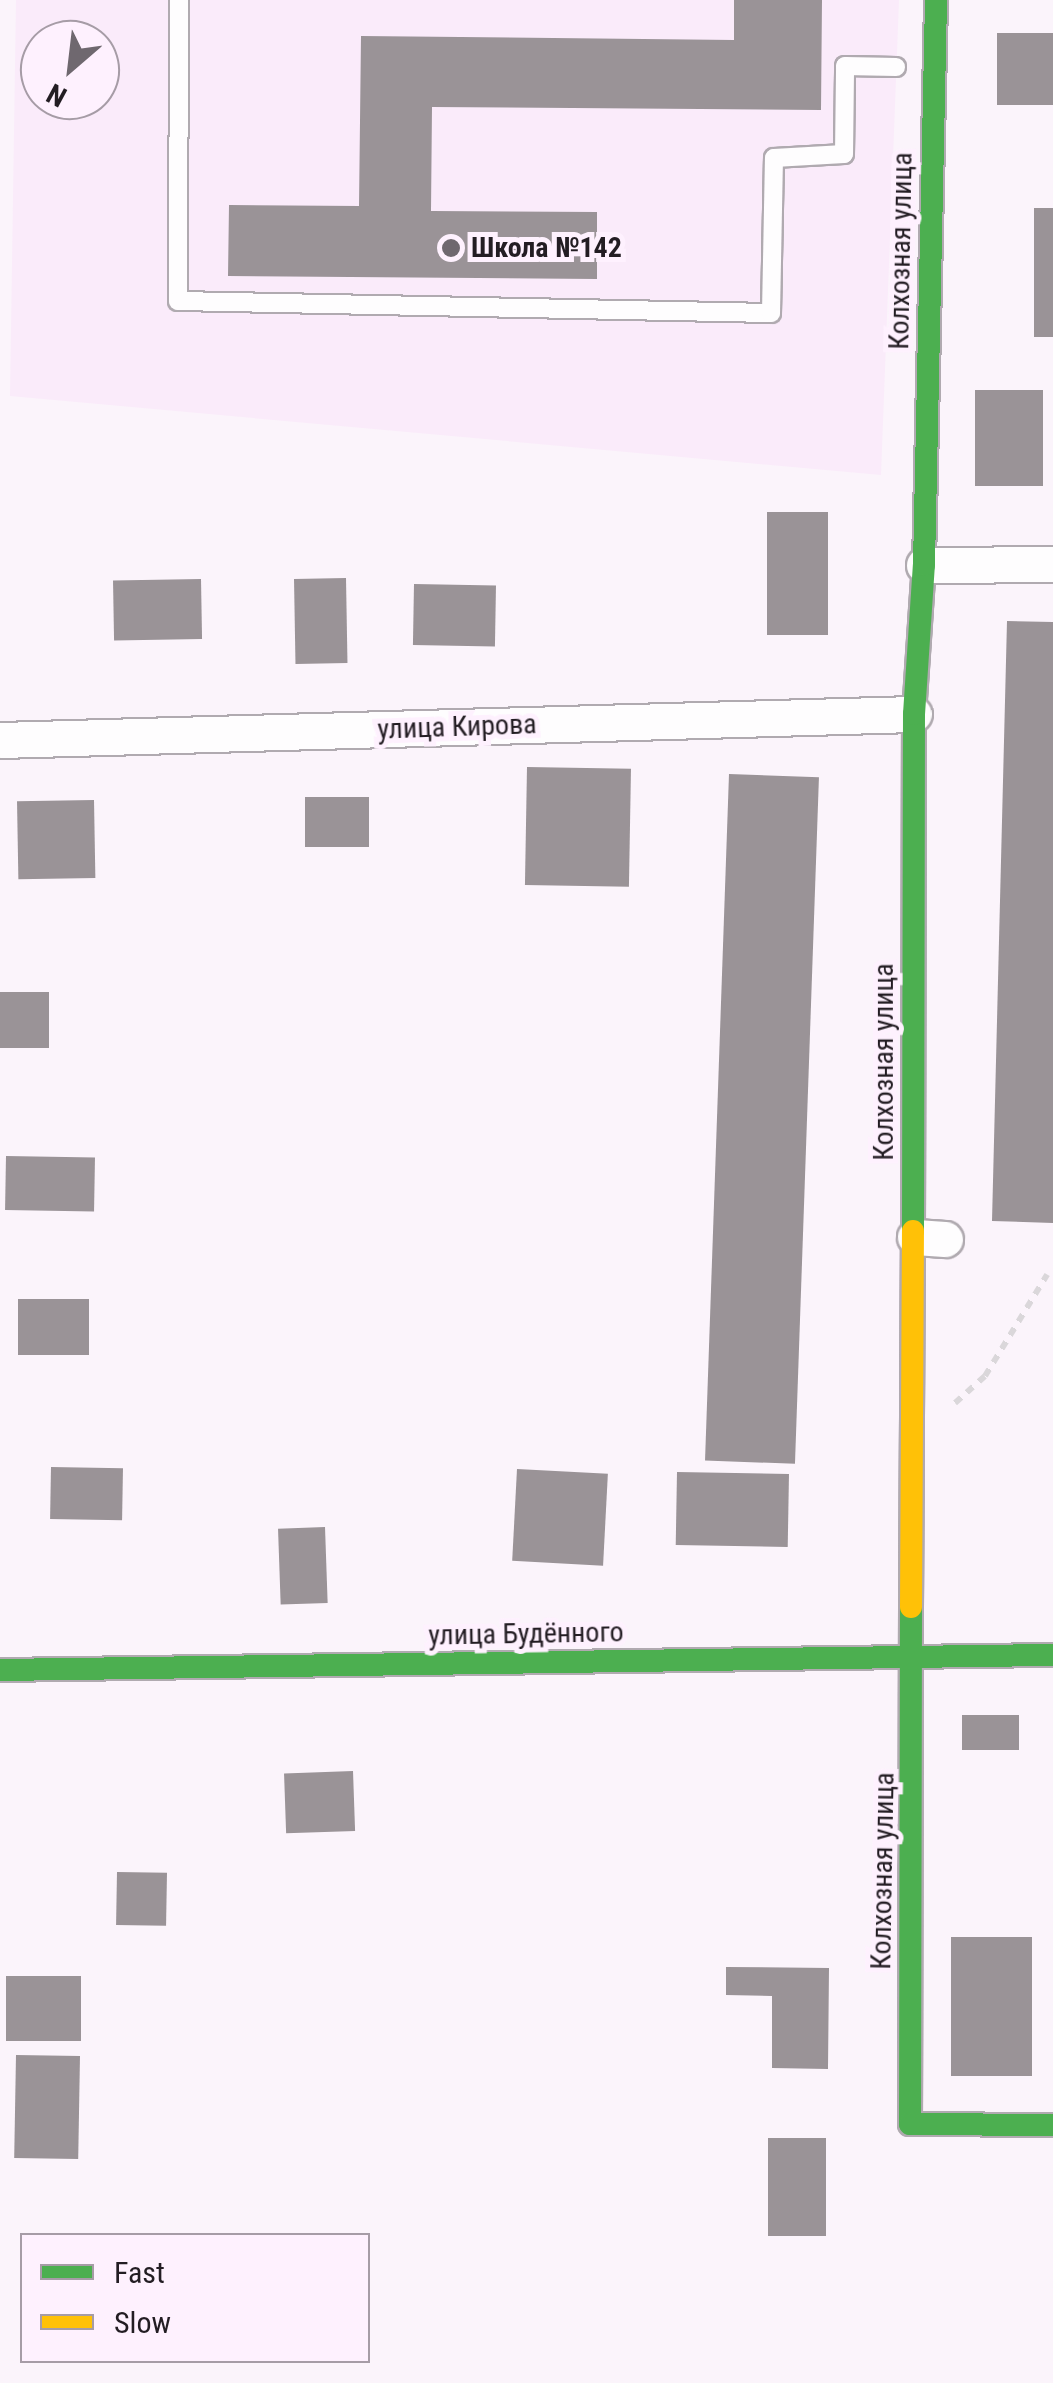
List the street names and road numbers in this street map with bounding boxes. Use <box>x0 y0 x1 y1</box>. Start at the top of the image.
street label: Колхозная улица <box>882 152 920 350</box>
street label: улица Кирова <box>377 707 537 747</box>
street label: Колхозная улица <box>867 963 901 1161</box>
street label: улица Будённого <box>428 1615 624 1653</box>
street label: Колхозная улица <box>864 1772 902 1970</box>

